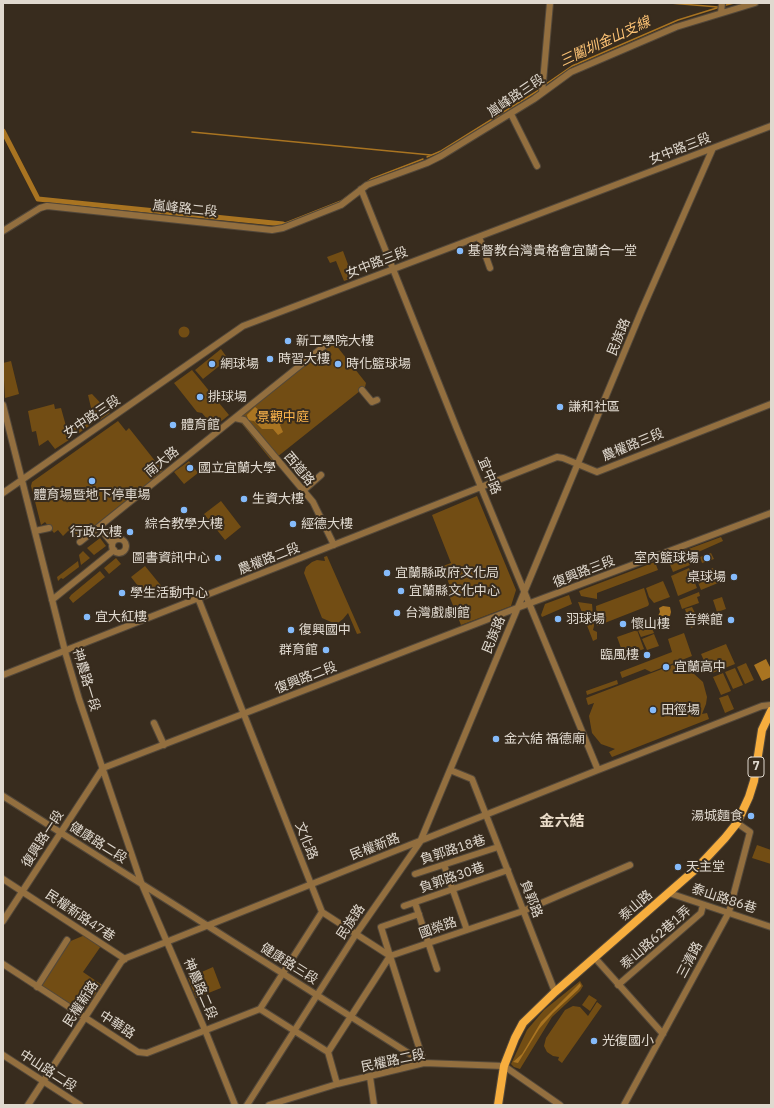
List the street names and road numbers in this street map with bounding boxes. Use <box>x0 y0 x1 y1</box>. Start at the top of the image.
street label: 嵐峰路三段 <box>485 71 547 121</box>
street label: 女中路三段 <box>647 130 713 168</box>
street label: 嵐峰路二段 <box>152 198 218 220</box>
street label: 女中路三段 <box>344 244 410 282</box>
street label: 民族路 <box>604 316 634 358</box>
street label: 女中路三段 <box>61 392 123 442</box>
street label: 農權路三段 <box>600 426 666 464</box>
street label: 南大路 <box>142 444 182 480</box>
street label: 西道路 <box>280 449 318 489</box>
street label: 宜中路 <box>474 455 504 497</box>
street label: 農權路二段 <box>236 540 302 578</box>
street label: 復興路三段 <box>551 553 617 591</box>
street label: 民族路 <box>479 614 509 656</box>
street label: 神農路一段 <box>69 647 103 713</box>
street label: 復興路二段 <box>273 659 339 697</box>
road number: 7 <box>748 757 764 777</box>
street label: 復興路一段 <box>19 807 67 871</box>
street label: 健康路二段 <box>66 819 130 867</box>
street label: 文化路 <box>291 820 321 862</box>
street label: 民權新路 <box>348 830 402 864</box>
street label: 負郭路18巷 <box>418 832 488 868</box>
street label: 負郭路30巷 <box>418 860 486 896</box>
street label: 負郭路 <box>517 878 545 920</box>
street label: 泰山路86巷 <box>689 881 759 917</box>
street label: 民權新路47巷 <box>42 887 118 945</box>
street label: 泰山路 <box>616 887 656 925</box>
street label: 民族路 <box>334 901 368 943</box>
street label: 泰山路62巷1弄 <box>618 903 694 973</box>
street label: 國榮路 <box>417 914 459 942</box>
street label: 三清路 <box>674 939 706 981</box>
street label: 健康路三段 <box>257 940 321 988</box>
street label: 神農路二段 <box>180 956 220 1022</box>
street label: 民權新路 <box>60 978 102 1030</box>
street label: 中華路 <box>96 1008 138 1042</box>
street label: 中山路二段 <box>16 1047 80 1095</box>
street label: 民權路二段 <box>360 1047 426 1075</box>

